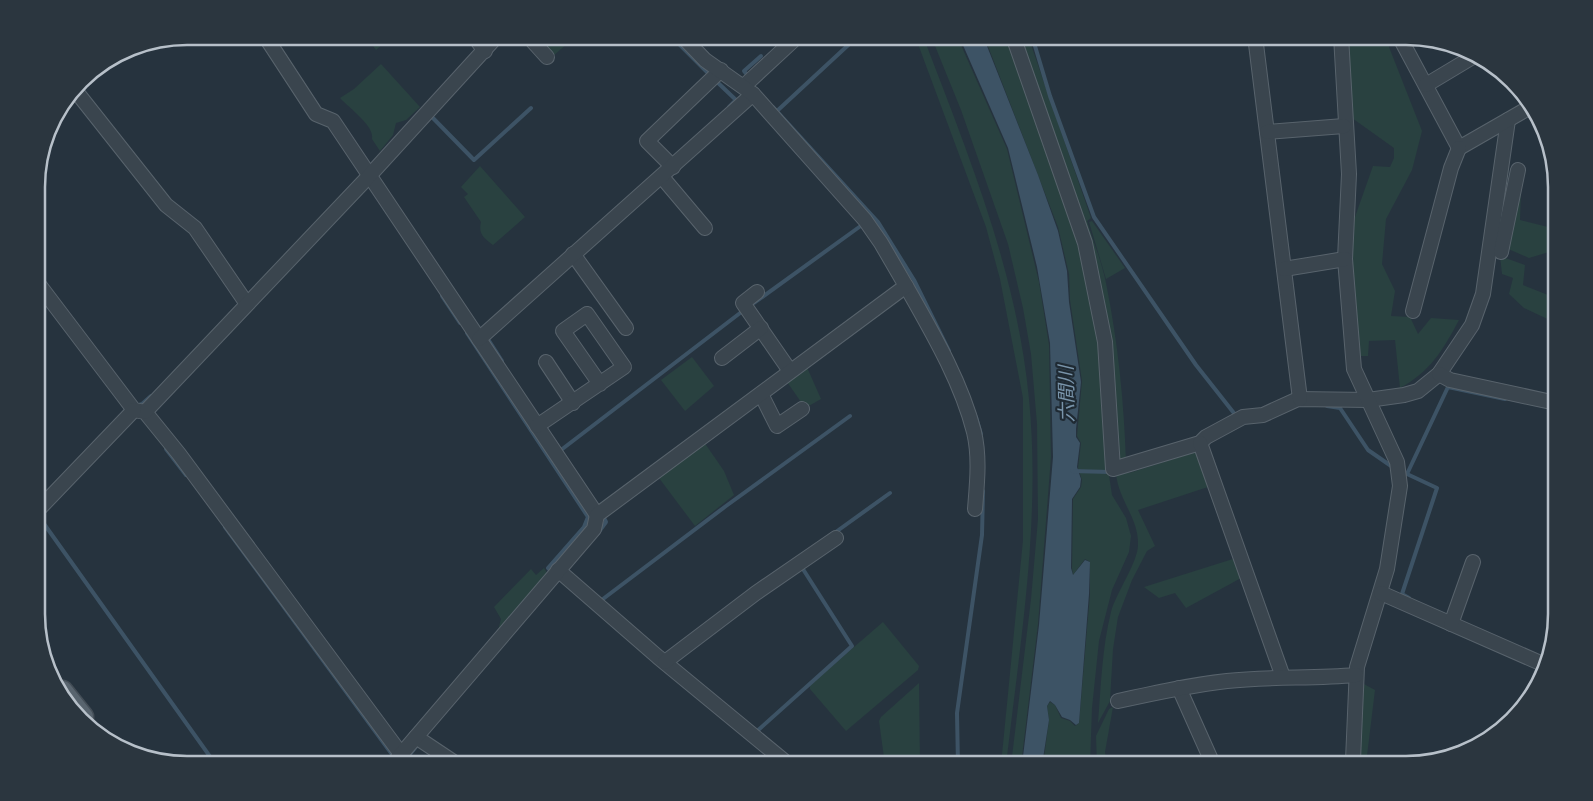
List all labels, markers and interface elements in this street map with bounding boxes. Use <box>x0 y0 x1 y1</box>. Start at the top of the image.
water label: 六間川 <box>1052 363 1080 423</box>

